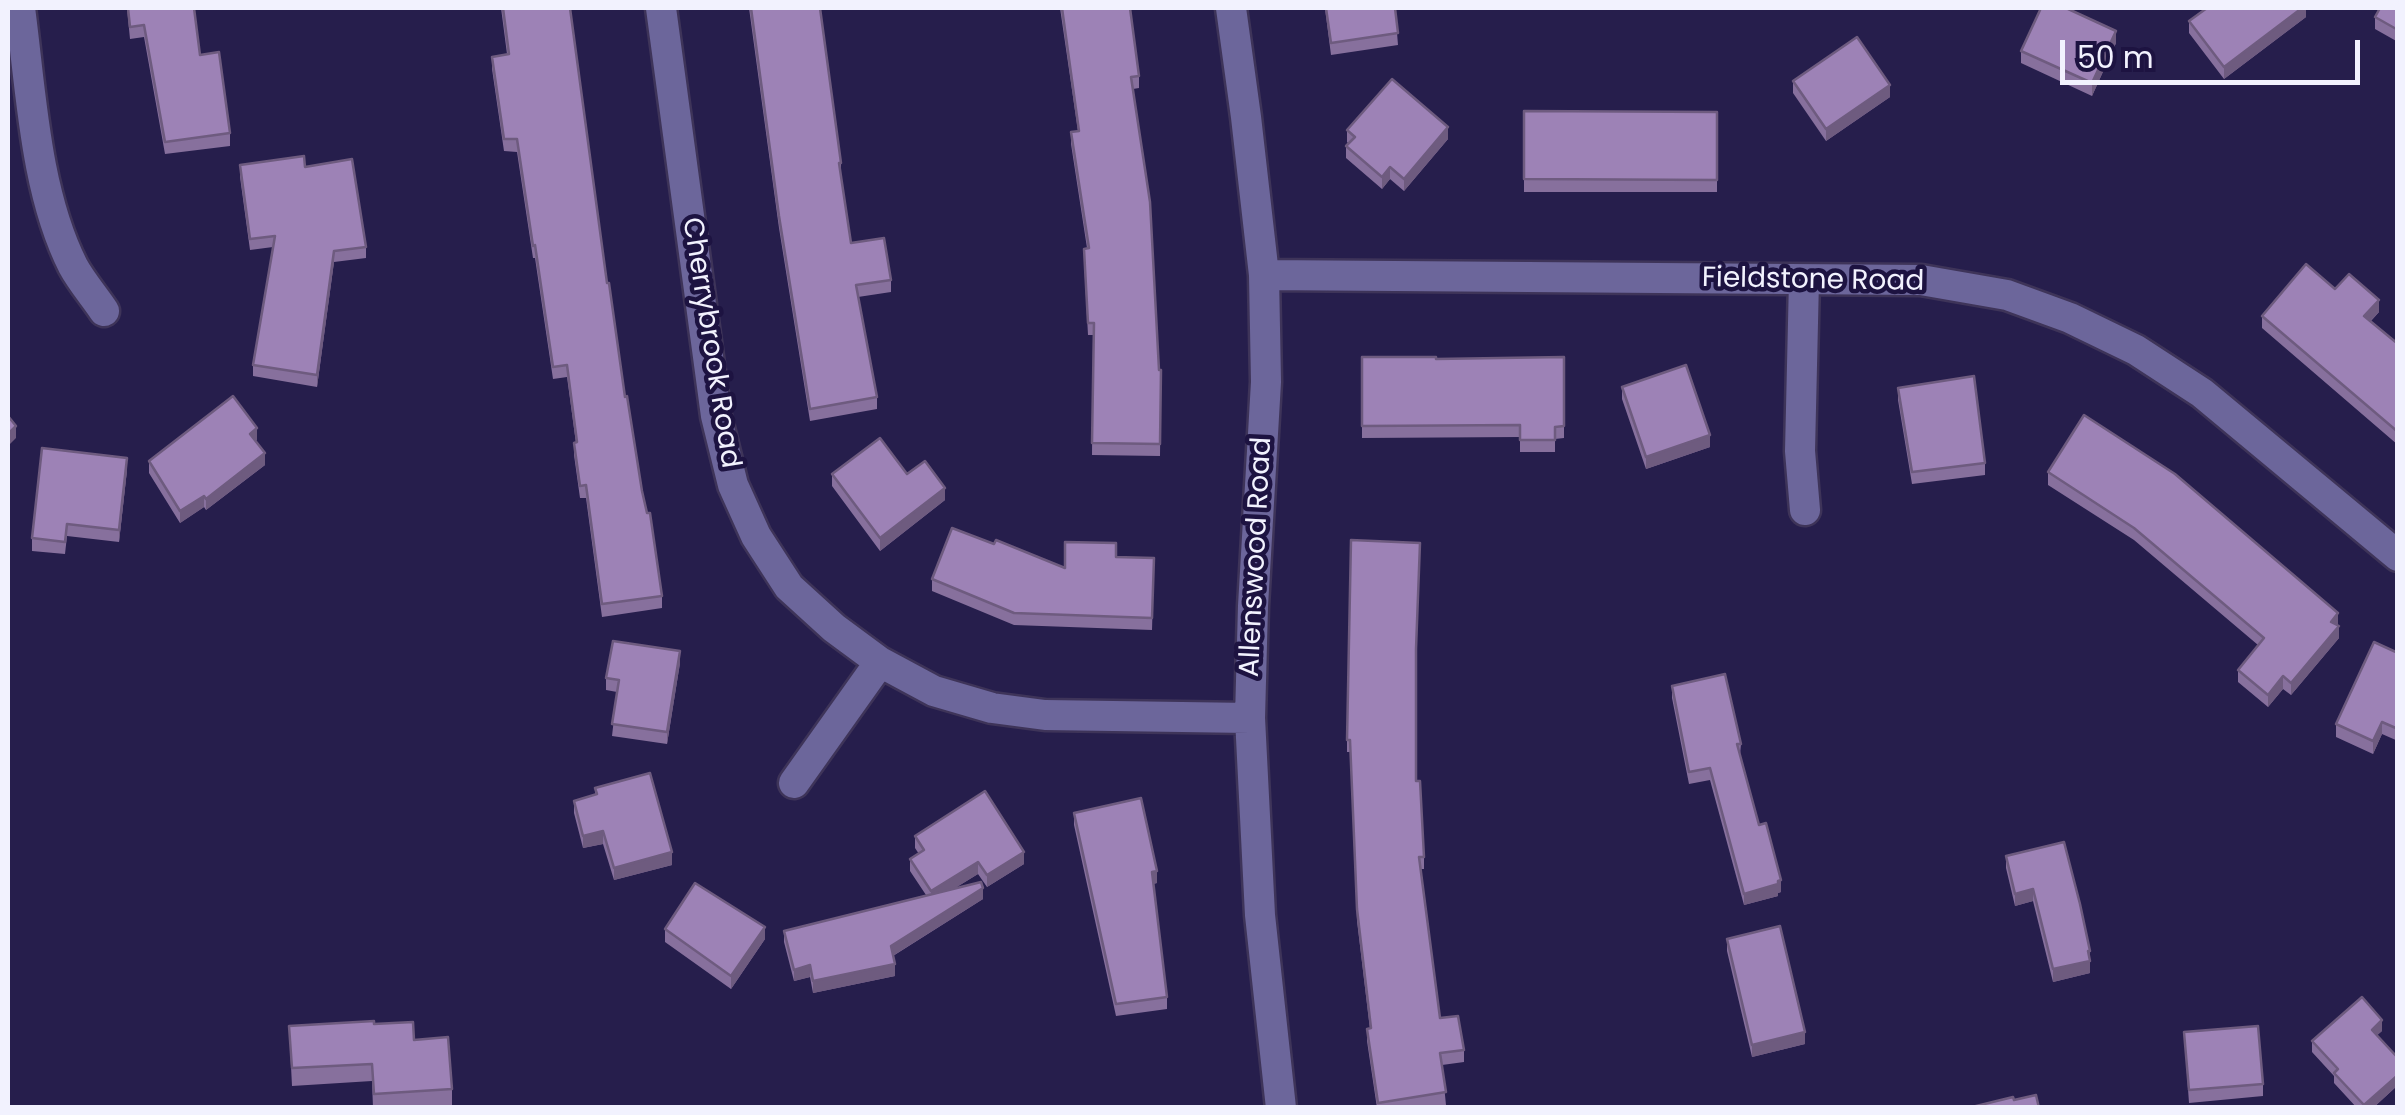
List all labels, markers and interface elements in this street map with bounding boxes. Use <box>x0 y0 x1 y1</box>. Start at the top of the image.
scale bar <box>2065 20 2365 82</box>
text: 50 m <box>2077 36 2154 79</box>
street label: Cherrybrook Road <box>674 215 746 471</box>
street label: Fieldstone Road <box>1701 262 1925 300</box>
street label: Allenswood Road <box>1234 436 1280 678</box>

